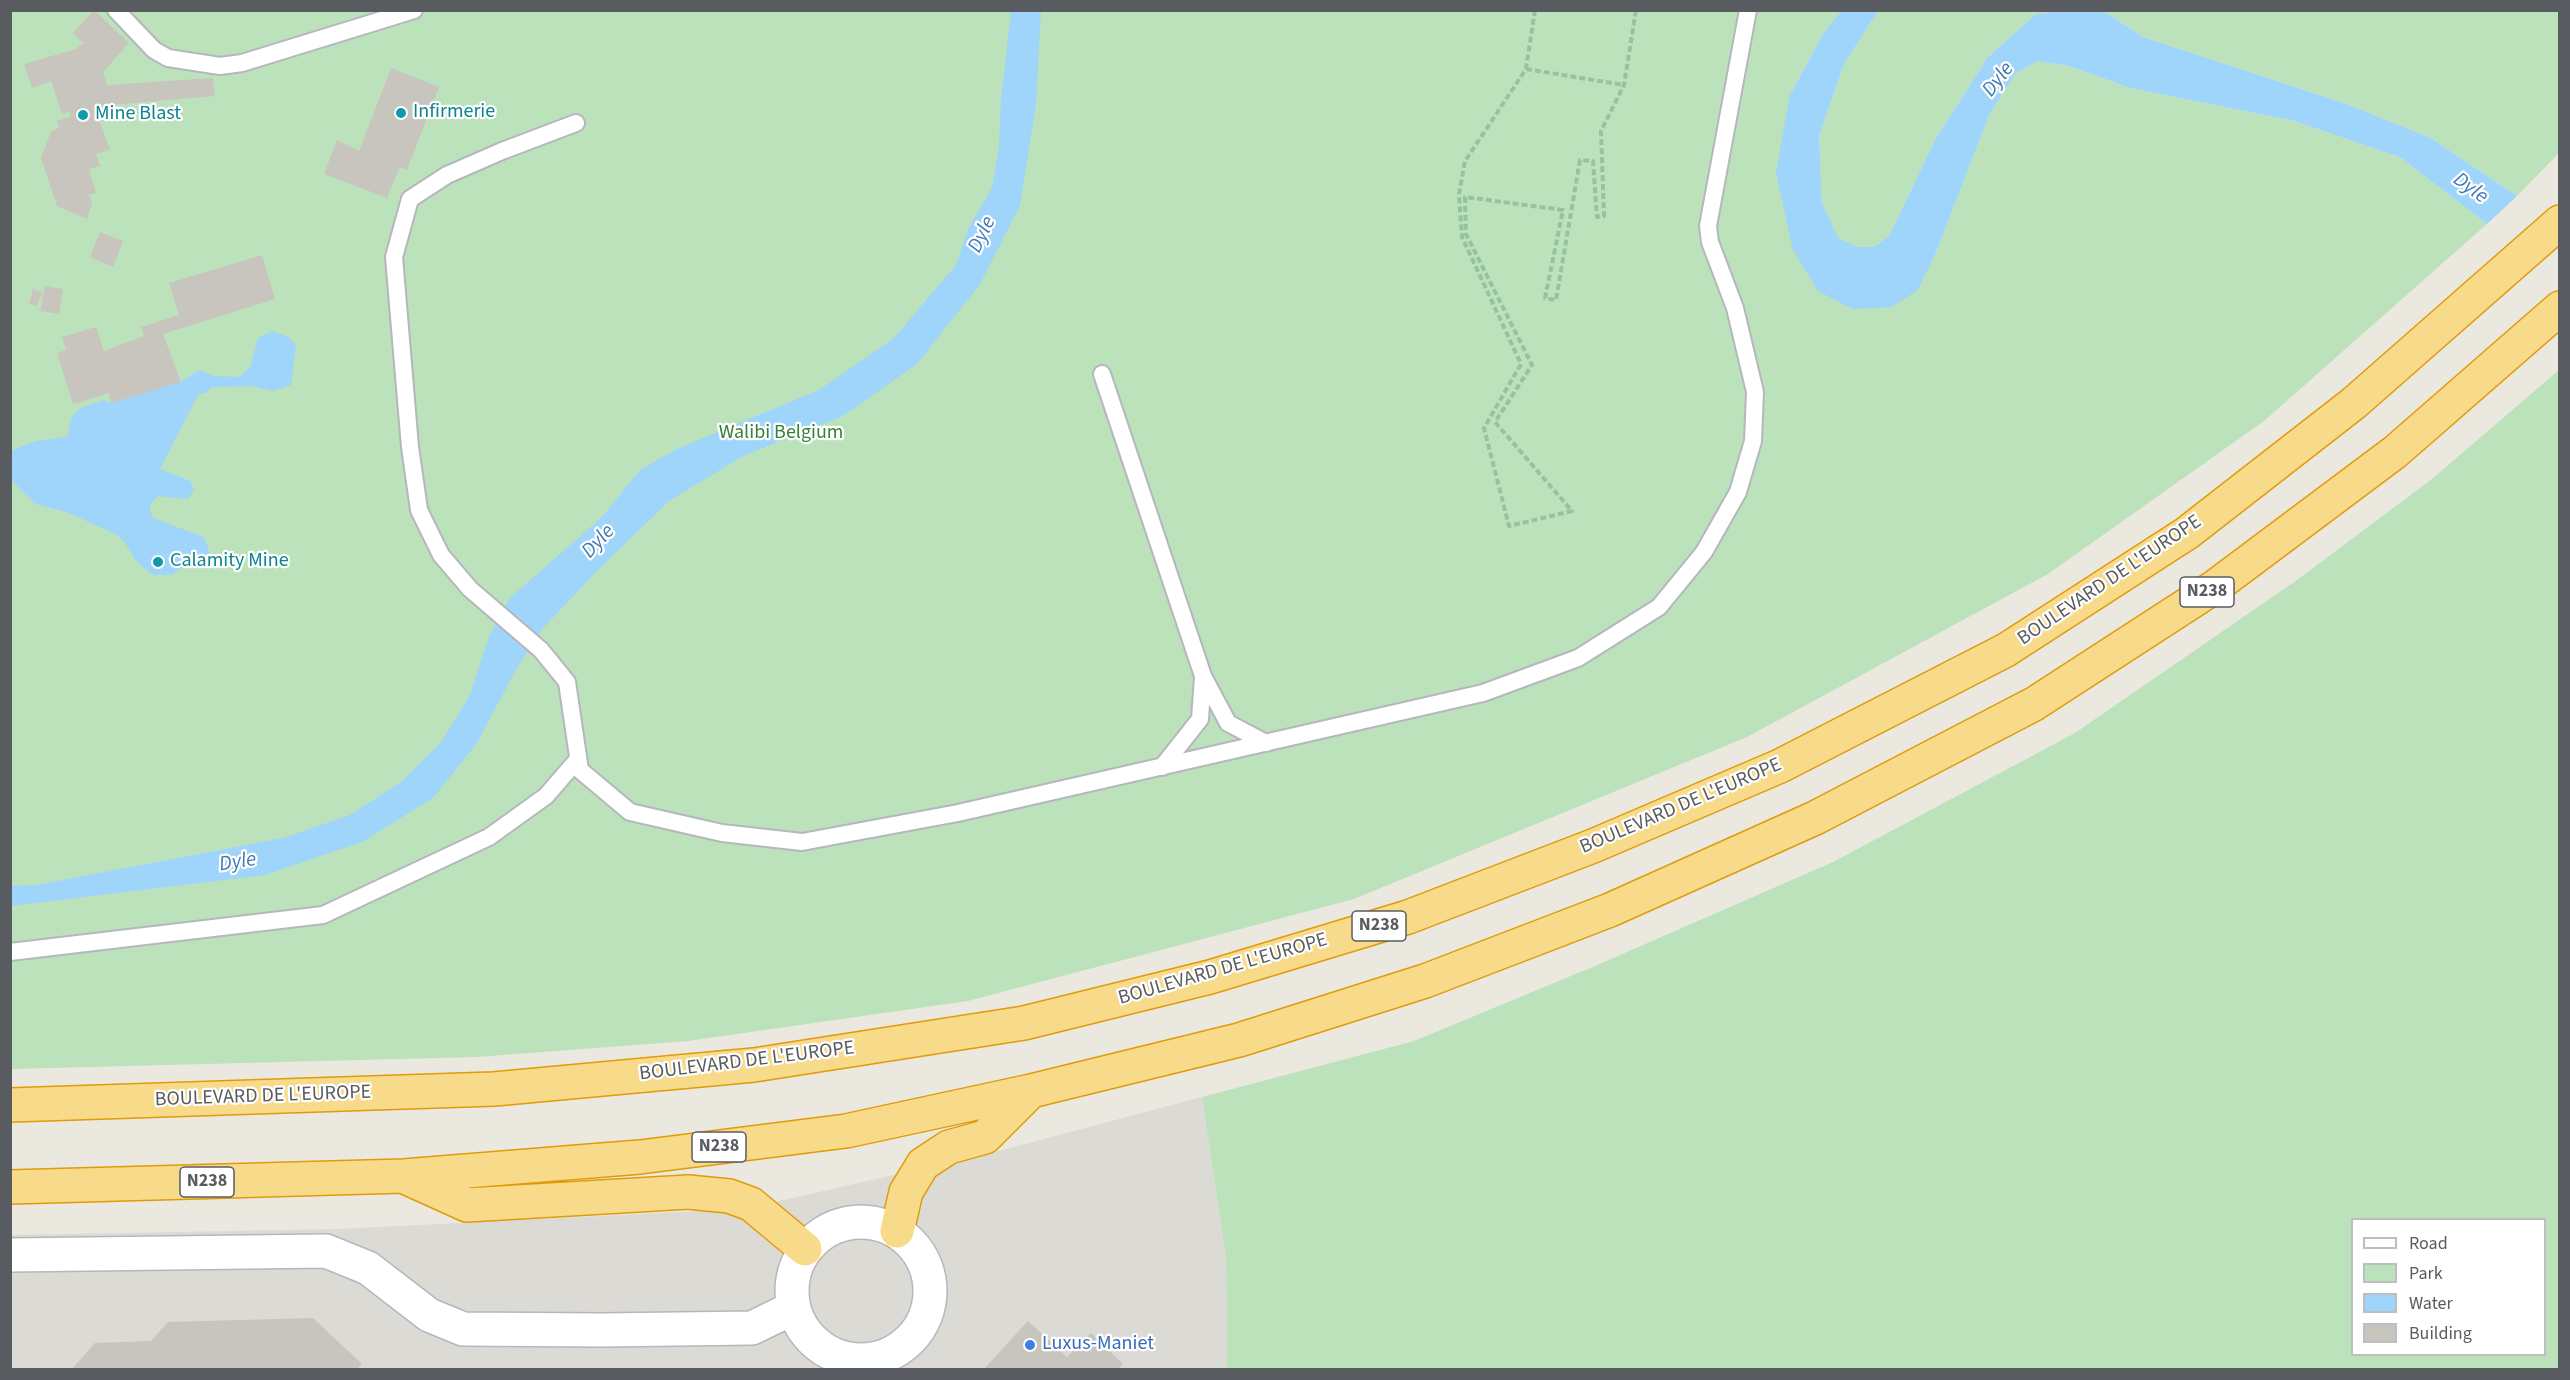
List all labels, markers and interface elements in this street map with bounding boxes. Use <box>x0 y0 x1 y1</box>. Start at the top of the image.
water label: Dyle <box>1978 58 2020 102</box>
place label: Infirmerie <box>413 101 495 125</box>
place label: Mine Blast <box>95 103 181 127</box>
marker: Infirmerie <box>394 106 408 120</box>
marker: Mine Blast <box>76 108 90 122</box>
water label: Dyle <box>2448 168 2492 210</box>
water label: Dyle <box>964 213 1002 257</box>
park label: Walibi Belgium <box>719 422 843 446</box>
street label: BOULEVARD DE L'EUROPE <box>2014 511 2206 651</box>
water label: Dyle <box>577 520 621 564</box>
place label: Calamity Mine <box>170 550 289 574</box>
marker: Calamity Mine <box>151 555 165 569</box>
road number: N238 <box>2180 577 2234 607</box>
street label: BOULEVARD DE L'EUROPE <box>1577 754 1785 860</box>
water label: Dyle <box>218 848 258 878</box>
road number: N238 <box>1352 911 1406 941</box>
street label: BOULEVARD DE L'EUROPE <box>1116 929 1330 1011</box>
street label: BOULEVARD DE L'EUROPE <box>638 1037 856 1087</box>
street label: BOULEVARD DE L'EUROPE <box>154 1081 372 1113</box>
road number: N238 <box>692 1132 746 1162</box>
road number: N238 <box>180 1167 234 1197</box>
legend <box>2351 1218 2546 1356</box>
text: Road <box>2409 1231 2448 1256</box>
text: Park <box>2409 1261 2443 1286</box>
text: Water <box>2409 1291 2453 1316</box>
text: Building <box>2409 1321 2472 1346</box>
place label: Luxus-Maniet <box>1042 1333 1154 1357</box>
marker: Luxus-Maniet <box>1023 1338 1037 1352</box>

